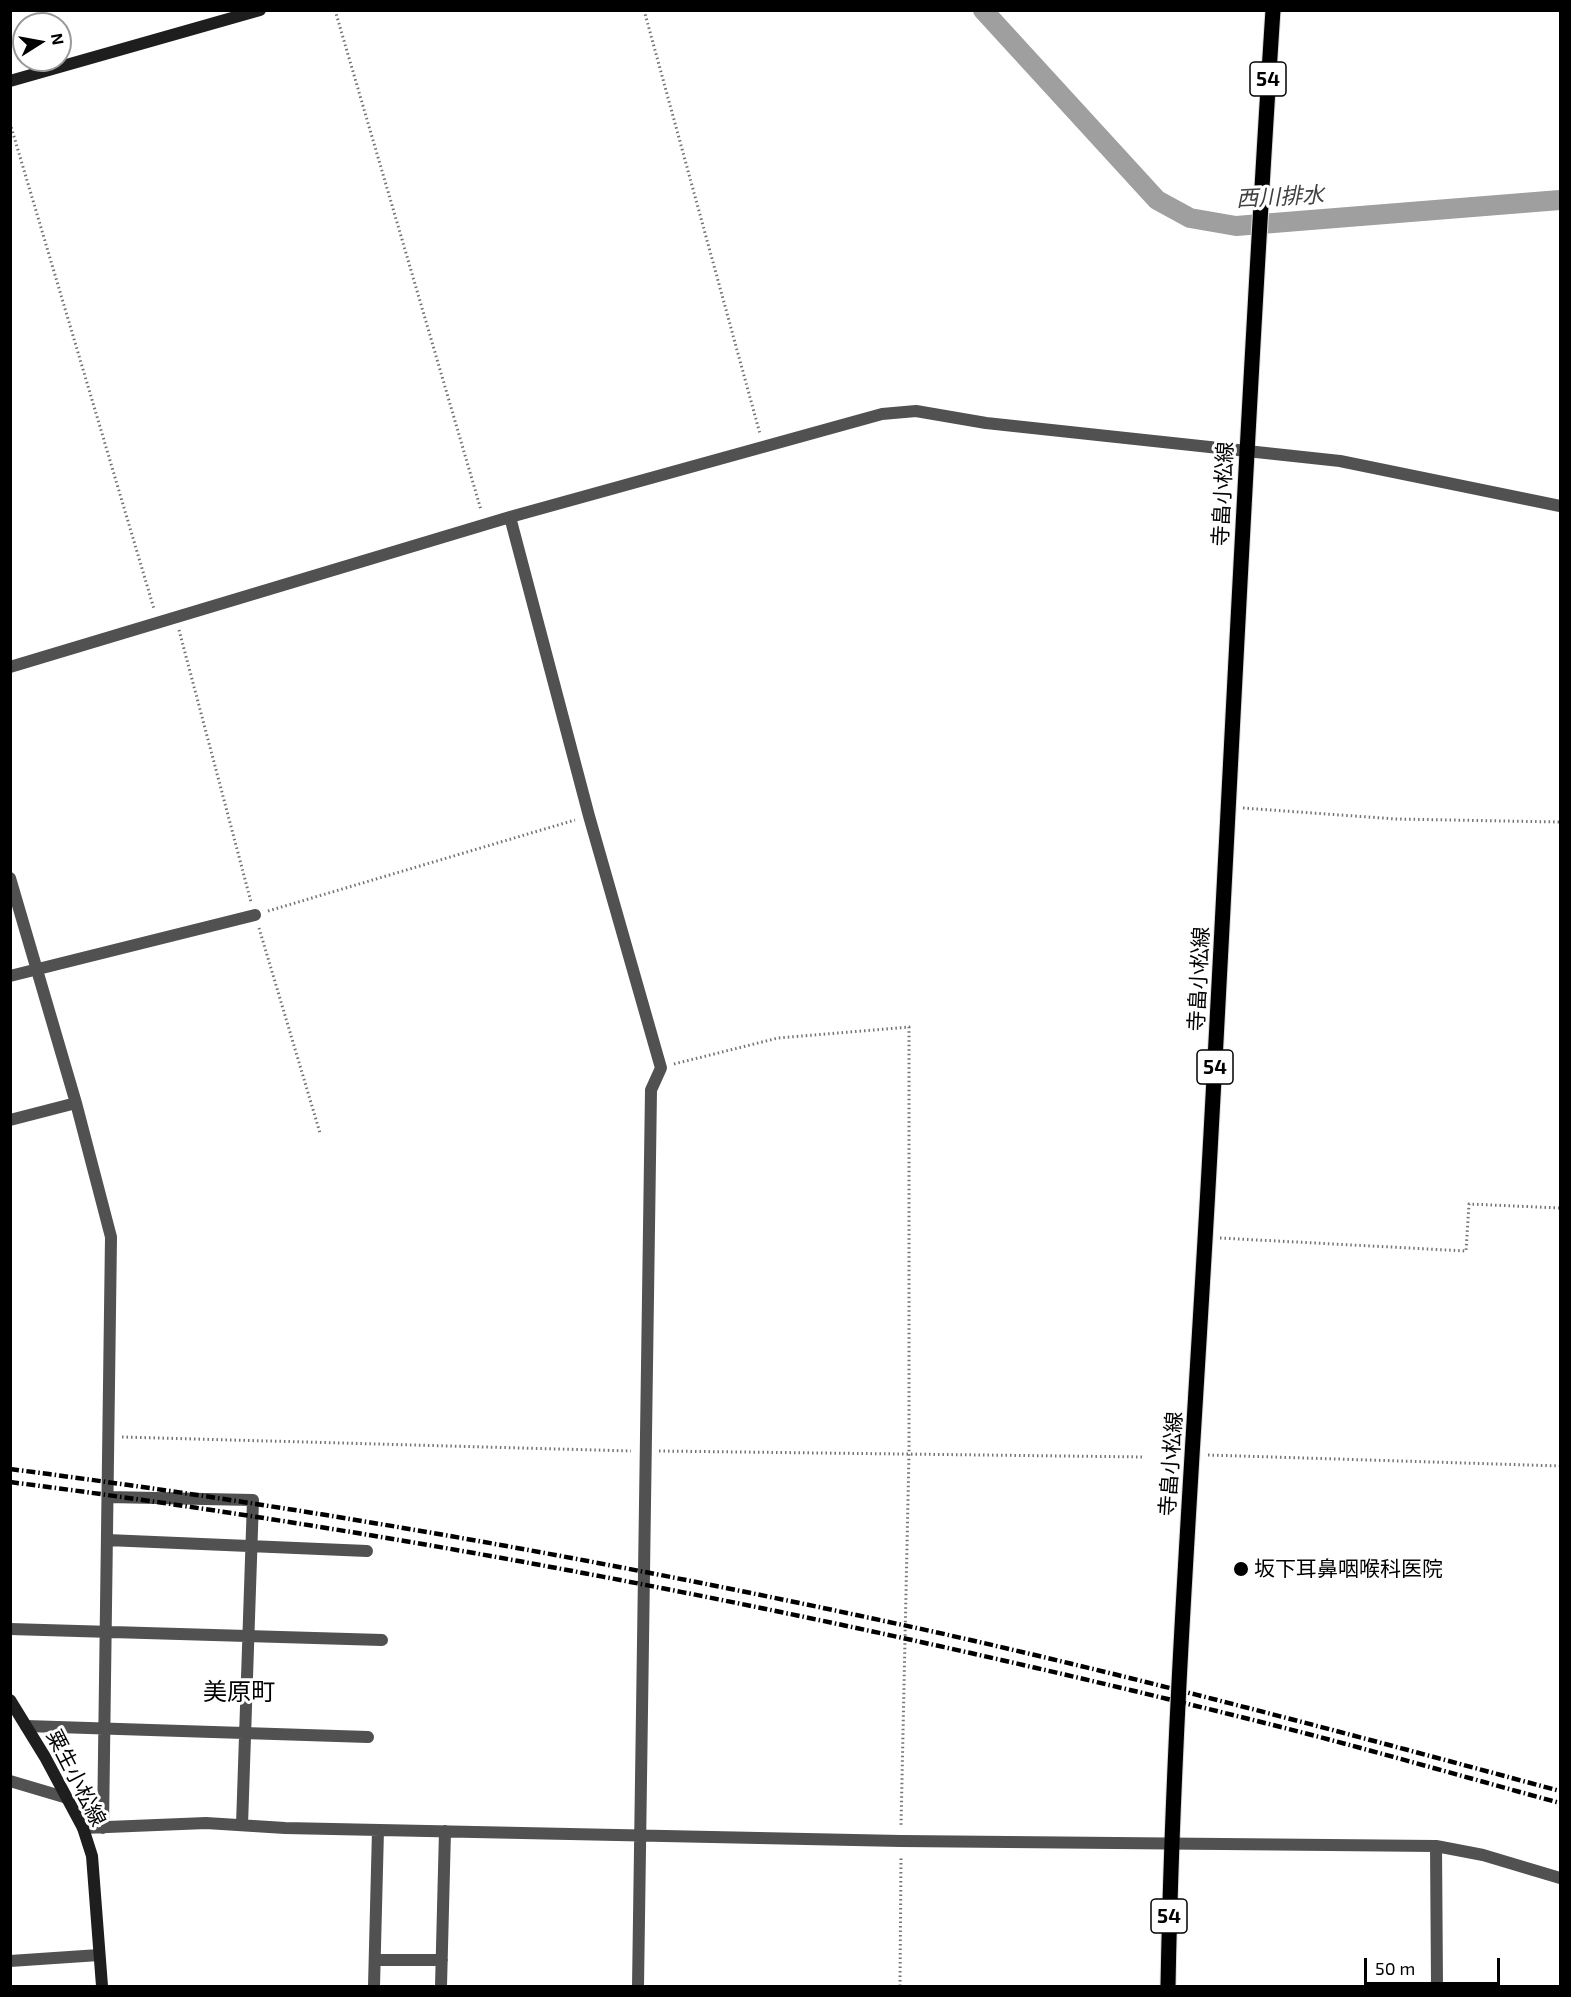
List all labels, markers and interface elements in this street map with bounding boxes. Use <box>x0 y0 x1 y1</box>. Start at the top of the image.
north arrow <box>12 12 72 72</box>
text: N <box>48 31 69 46</box>
road number: 54 <box>1250 62 1286 96</box>
water label: 西川排水 <box>1235 182 1325 212</box>
street label: 寺畠小松線 <box>1208 441 1238 547</box>
street label: 寺畠小松線 <box>1184 926 1214 1032</box>
road number: 54 <box>1197 1050 1233 1084</box>
street label: 寺畠小松線 <box>1155 1411 1187 1517</box>
place label: 坂下耳鼻咽喉科医院 <box>1254 1556 1443 1582</box>
marker: 坂下耳鼻咽喉科医院 <box>1232 1560 1250 1578</box>
district label: 美原町 <box>203 1678 275 1706</box>
street label: 粟生小松線 <box>41 1726 111 1830</box>
road number: 54 <box>1151 1899 1187 1933</box>
scale bar <box>1367 1946 1504 1984</box>
text: 50 m <box>1375 1957 1415 1979</box>

